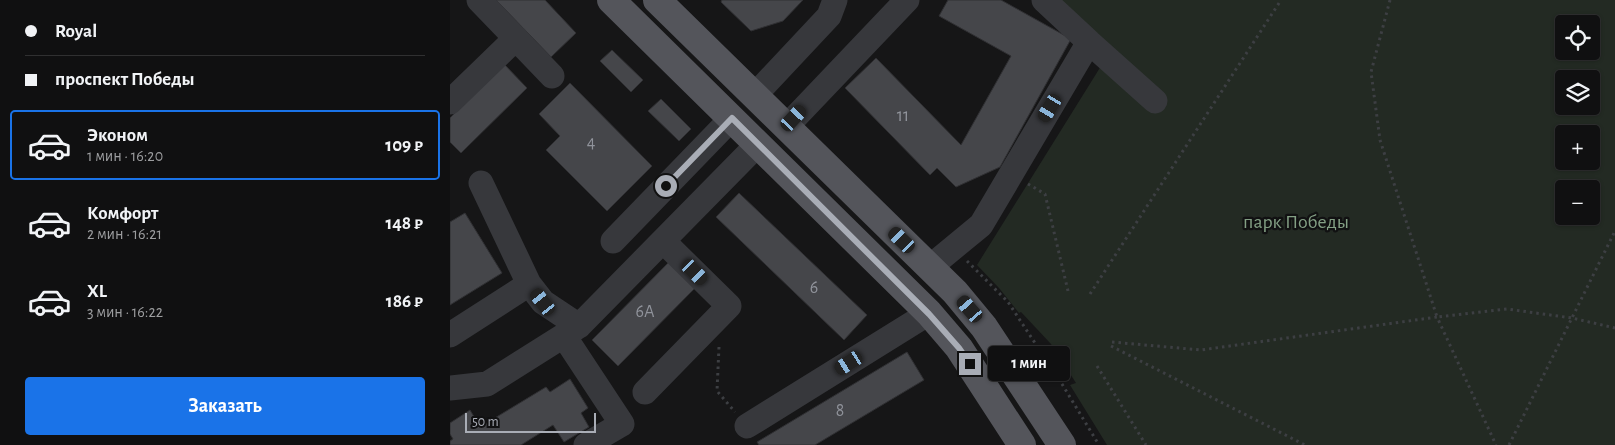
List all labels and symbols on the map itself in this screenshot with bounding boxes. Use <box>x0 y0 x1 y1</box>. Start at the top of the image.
car <box>1035 91 1064 125</box>
car <box>778 102 809 134</box>
house number: 11 <box>897 107 909 125</box>
house number: 4 <box>587 134 596 152</box>
route start <box>655 175 677 197</box>
park label: парк Победы <box>1243 212 1349 232</box>
car <box>886 224 918 256</box>
car <box>679 256 710 288</box>
house number: 6 <box>810 279 818 297</box>
car <box>527 286 558 318</box>
car <box>954 293 985 325</box>
house number: 6А <box>635 303 655 321</box>
callout: 1 мин <box>988 346 1070 382</box>
car <box>832 349 865 377</box>
route end <box>959 353 981 375</box>
house number: 8 <box>836 402 844 420</box>
scale bar <box>465 410 596 433</box>

